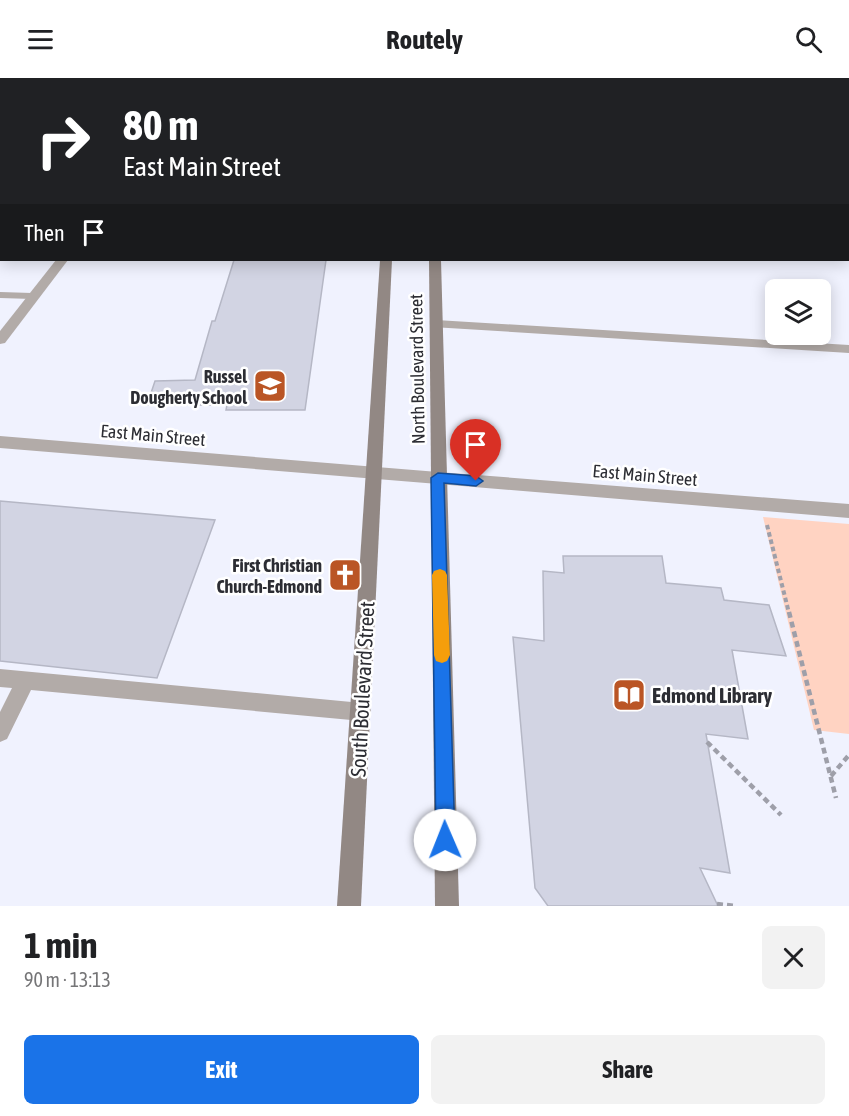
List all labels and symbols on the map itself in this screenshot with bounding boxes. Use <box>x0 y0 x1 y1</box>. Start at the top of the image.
street label: North Boulevard Street <box>405 294 429 444</box>
place label: Russel Dougherty School <box>130 366 247 408</box>
school or university icon: Russel Dougherty School <box>252 368 288 404</box>
pin <box>450 419 501 481</box>
street label: East Main Street <box>100 420 206 450</box>
street label: East Main Street <box>592 460 698 490</box>
place label: First Christian Church-Edmond <box>216 555 322 597</box>
church icon: First Christian Church-Edmond <box>327 557 363 593</box>
street label: South Boulevard Street <box>345 601 379 777</box>
library icon: Edmond Library <box>611 677 647 713</box>
place label: Edmond Library <box>652 683 773 707</box>
position arrow <box>413 808 477 872</box>

